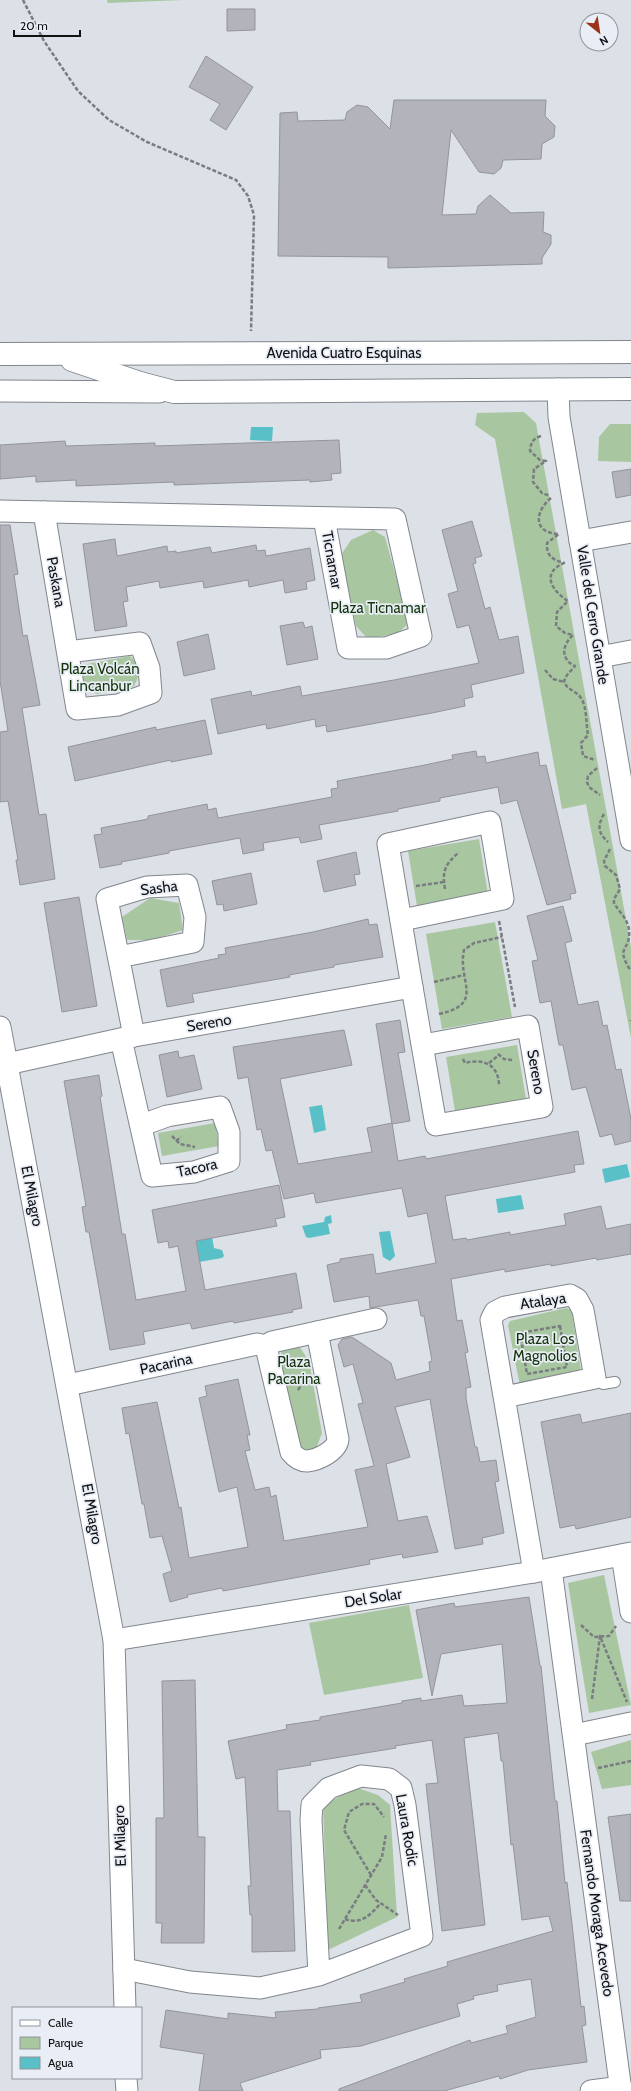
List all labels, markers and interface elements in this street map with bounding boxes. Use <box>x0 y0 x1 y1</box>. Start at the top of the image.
scale bar <box>14 12 80 38</box>
north arrow <box>579 12 619 52</box>
text: 20 m <box>20 18 48 33</box>
text: N <box>597 33 611 49</box>
street label: Avenida Cuatro Esquinas <box>267 344 421 362</box>
street label: Ticnamar <box>318 530 346 591</box>
street label: Valle del Cerro Grande <box>573 544 613 686</box>
street label: Paskana <box>43 555 69 610</box>
park label: Plaza Ticnamar <box>330 599 426 617</box>
park label: Plaza Volcán Lincanbur <box>60 660 140 695</box>
street label: Sasha <box>139 877 180 899</box>
street label: Sereno <box>185 1010 233 1036</box>
street label: Sereno <box>523 1048 549 1096</box>
street label: Tacora <box>175 1155 220 1181</box>
street label: El Milagro <box>17 1164 47 1228</box>
street label: Atalaya <box>519 1289 568 1313</box>
park label: Plaza Los Magnolios <box>513 1330 577 1365</box>
street label: Pacarina <box>138 1350 195 1378</box>
park label: Plaza Pacarina <box>267 1353 321 1388</box>
street label: El Milagro <box>78 1482 106 1546</box>
street label: Del Solar <box>343 1585 403 1611</box>
street label: Laura Rodic <box>392 1792 422 1868</box>
street label: El Milagro <box>110 1805 130 1867</box>
street label: Fernando Moraga Acevedo <box>576 1828 618 1998</box>
legend <box>12 2007 142 2079</box>
text: Calle <box>48 2015 73 2030</box>
text: Parque <box>48 2035 83 2050</box>
text: Agua <box>48 2055 74 2070</box>

